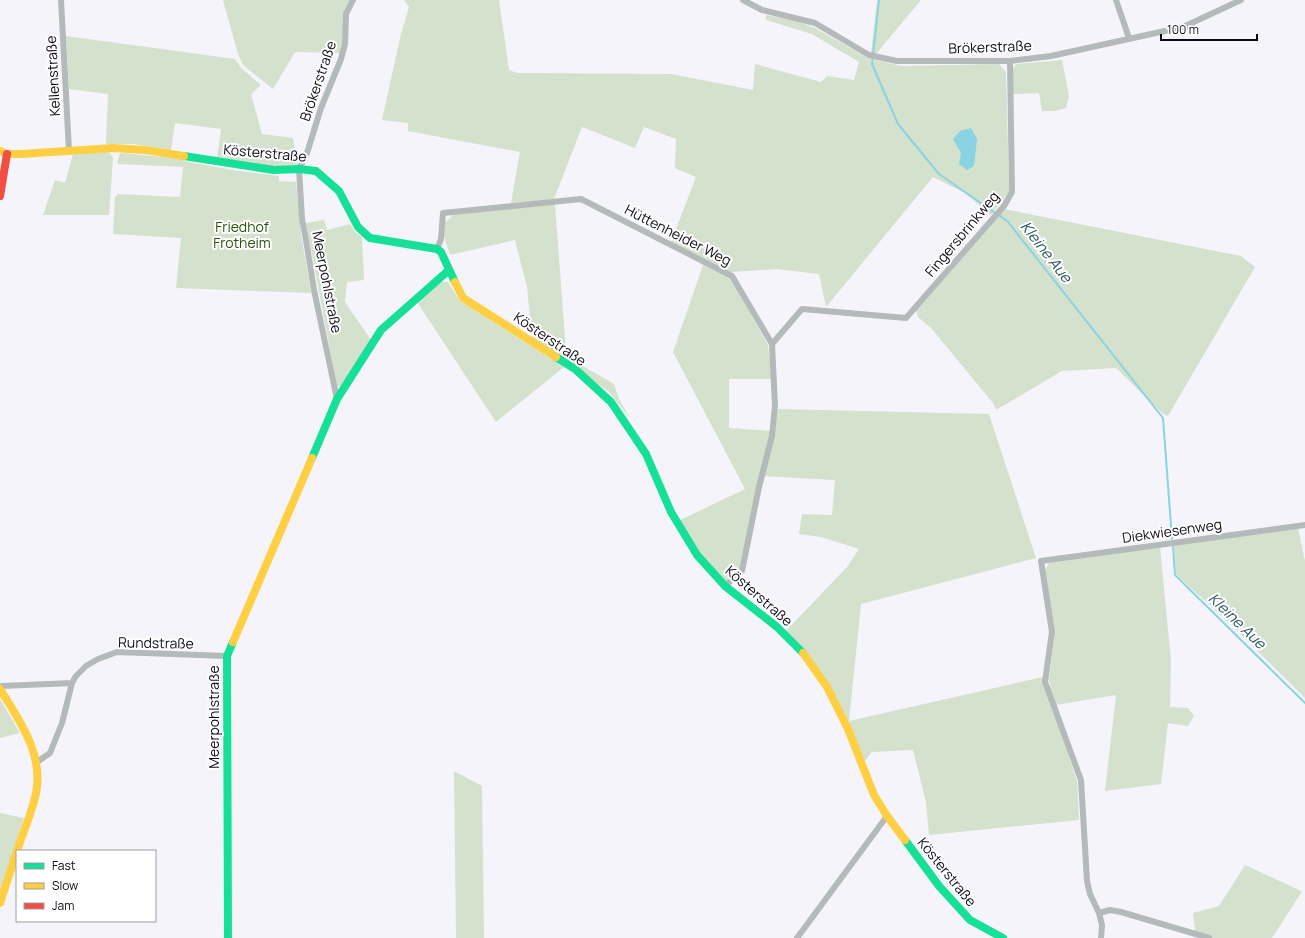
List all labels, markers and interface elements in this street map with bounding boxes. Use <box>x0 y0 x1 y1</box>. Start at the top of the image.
scale bar <box>1161 16 1257 42</box>
text: 100 m <box>1167 21 1199 38</box>
street label: Kellenstraße <box>41 35 64 117</box>
street label: Brökerstraße <box>948 36 1032 57</box>
street label: Brökerstraße <box>295 38 340 123</box>
street label: Kösterstraße <box>223 139 308 166</box>
street label: Fingersbrinkweg <box>920 187 1003 280</box>
street label: Hüttenheider Weg <box>622 199 735 270</box>
park label: Friedhof Frotheim <box>213 217 271 252</box>
water label: Kleine Aue <box>1016 217 1078 288</box>
street label: Meerpohlstraße <box>308 229 347 334</box>
street label: Kösterstraße <box>510 307 590 370</box>
street label: Diekwiesenweg <box>1121 514 1223 547</box>
street label: Kösterstraße <box>722 561 797 630</box>
water label: Kleine Aue <box>1204 588 1272 654</box>
street label: Rundstraße <box>118 632 194 653</box>
street label: Meerpohlstraße <box>204 665 223 769</box>
street label: Kösterstraße <box>914 833 981 910</box>
legend <box>16 850 156 922</box>
text: Fast <box>52 857 76 874</box>
text: Slow <box>52 877 78 894</box>
text: Jam <box>52 897 74 914</box>

